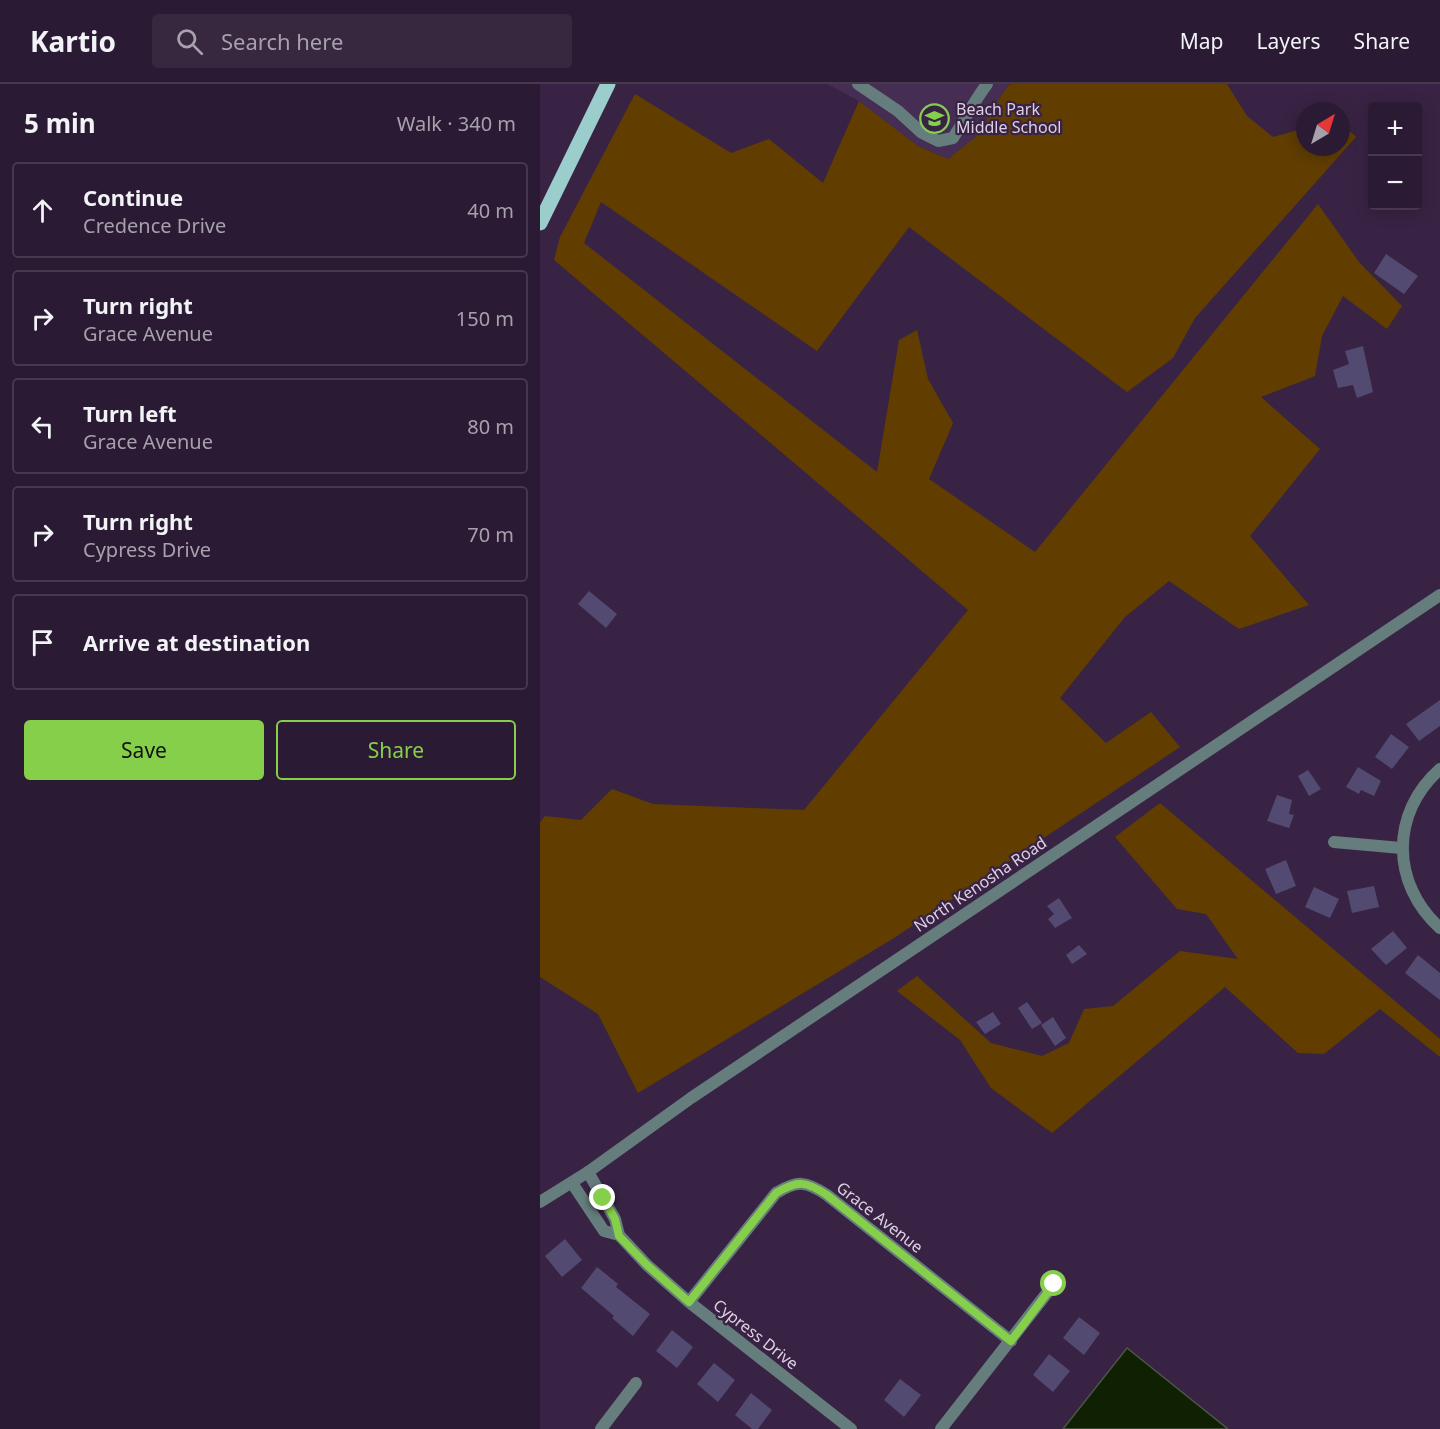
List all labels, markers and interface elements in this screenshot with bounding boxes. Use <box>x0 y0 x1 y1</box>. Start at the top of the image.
search box <box>152 14 572 68</box>
text: Kartio <box>30 22 116 60</box>
icon: search <box>173 25 206 58</box>
text: Search here <box>221 26 343 56</box>
text: Map <box>1180 27 1224 55</box>
text: Layers <box>1257 27 1321 55</box>
text: Share <box>1354 27 1410 55</box>
place label: Beach Park Middle School <box>956 98 1061 138</box>
school or university icon: Beach Park Middle School <box>919 102 951 134</box>
north arrow <box>1296 102 1350 156</box>
map controls <box>1368 102 1422 210</box>
button: + <box>1368 102 1422 156</box>
text: 5 min <box>24 105 96 141</box>
text: Walk · 340 m <box>397 110 516 137</box>
button: − <box>1368 156 1422 210</box>
text: Continue <box>83 182 183 212</box>
icon: ahead <box>26 194 59 227</box>
text: 40 m <box>467 197 514 224</box>
text: Credence Drive <box>83 212 226 239</box>
text: Turn right <box>83 290 193 320</box>
icon: right <box>26 302 59 335</box>
text: 150 m <box>456 305 514 332</box>
text: Grace Avenue <box>83 320 213 347</box>
text: Turn left <box>83 398 177 428</box>
icon: left <box>26 410 59 443</box>
text: 80 m <box>467 413 514 440</box>
text: Grace Avenue <box>83 428 213 455</box>
text: Turn right <box>83 506 193 536</box>
icon: right <box>26 518 59 551</box>
text: 70 m <box>467 521 514 548</box>
text: Cypress Drive <box>83 536 211 563</box>
icon: arrive <box>26 626 59 659</box>
text: Arrive at destination <box>83 627 310 657</box>
button: Save <box>24 720 264 780</box>
button: Share <box>276 720 516 780</box>
street label: North Kenosha Road <box>909 831 1051 937</box>
street label: Grace Avenue <box>832 1176 928 1258</box>
route end <box>589 1184 615 1210</box>
route start <box>1040 1270 1066 1296</box>
street label: Cypress Drive <box>709 1294 803 1374</box>

